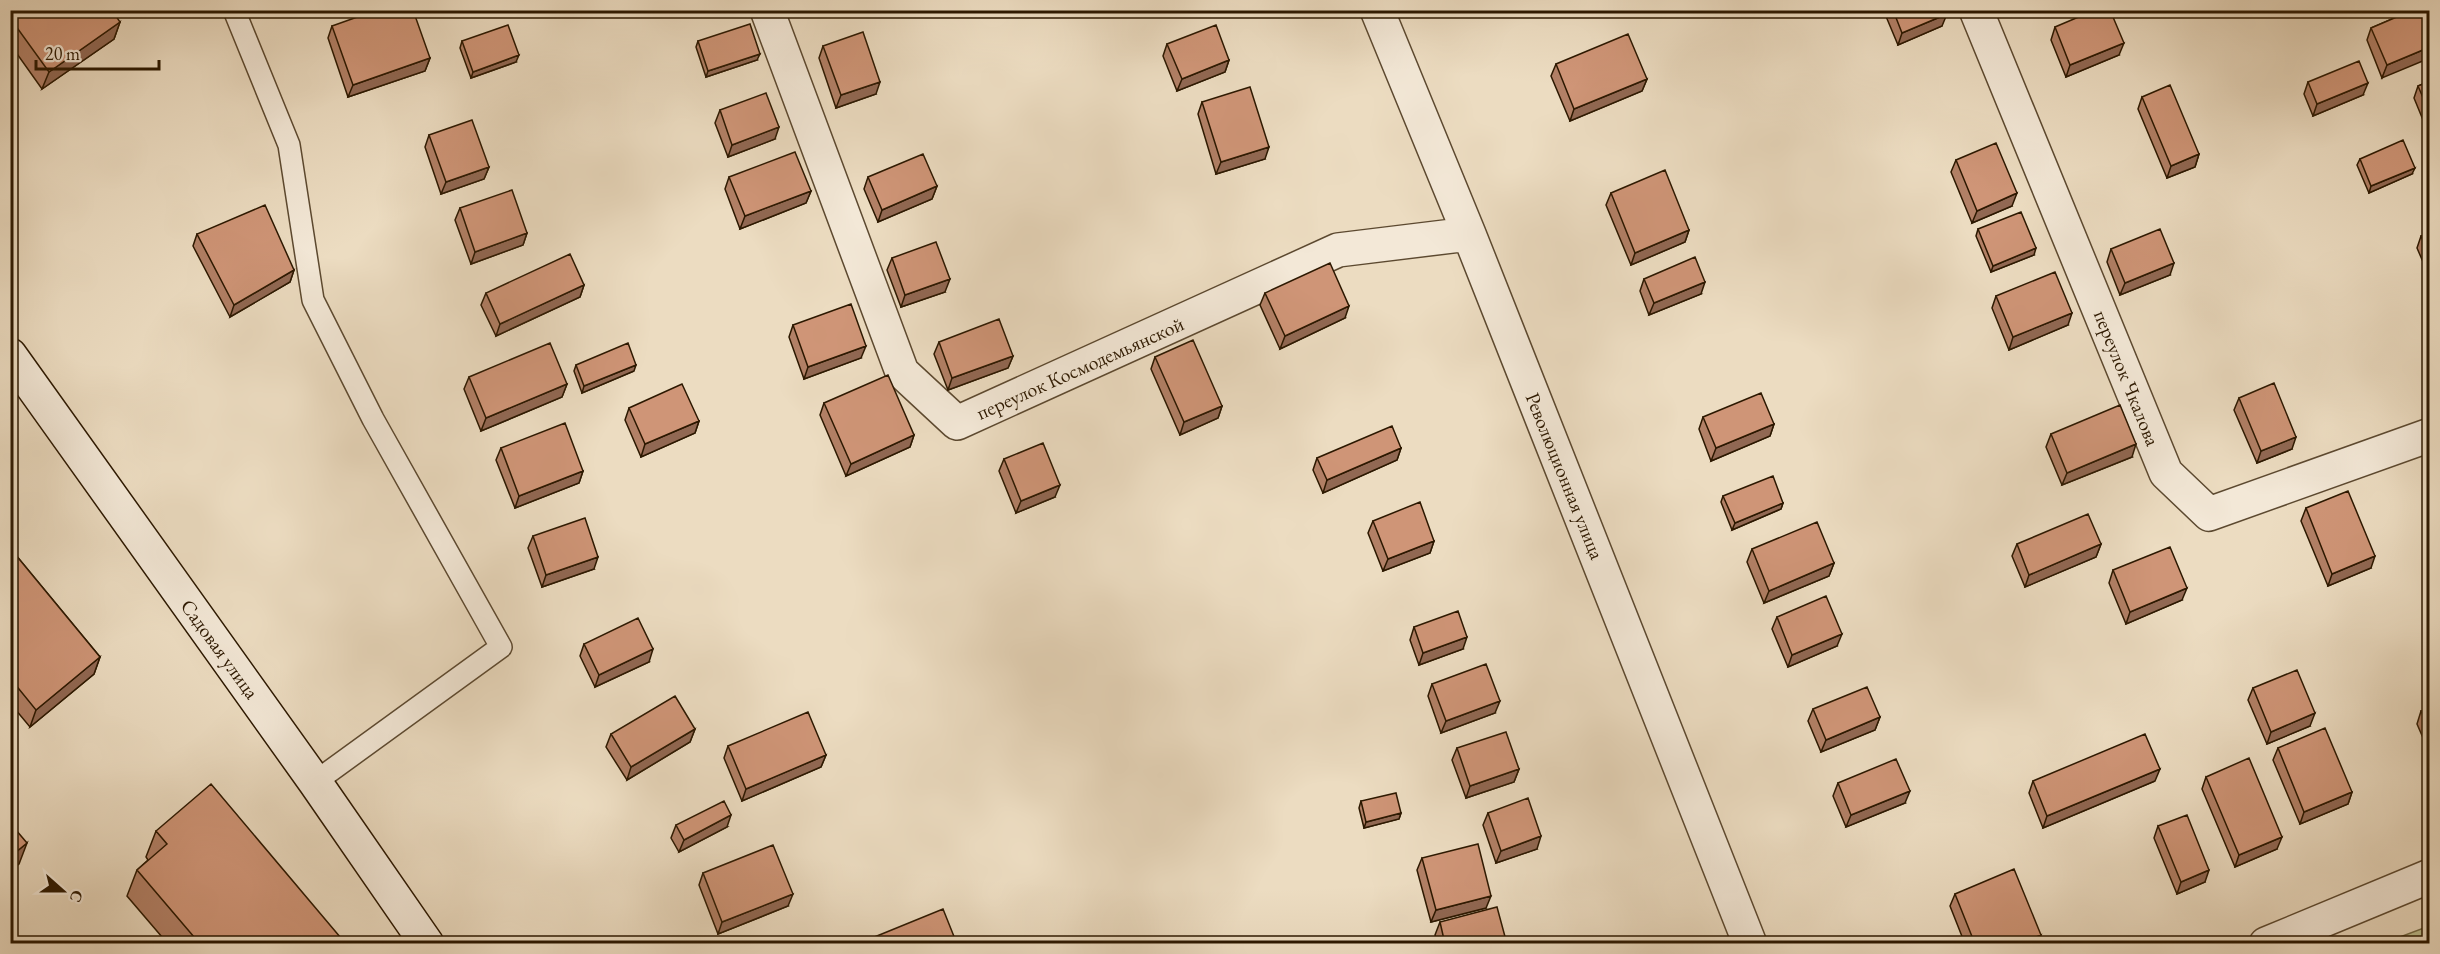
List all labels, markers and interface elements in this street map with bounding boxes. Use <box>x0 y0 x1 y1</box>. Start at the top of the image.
scale bar <box>36 33 159 71</box>
text: 20 m <box>45 42 80 65</box>
street label: переулок Чкалова <box>2088 306 2166 450</box>
street label: переулок Космодемьянской <box>972 310 1188 426</box>
street label: Революционная улица <box>1520 389 1610 563</box>
street label: Садовая улица <box>175 594 265 704</box>
north arrow <box>33 861 93 921</box>
text: С <box>65 887 88 905</box>

